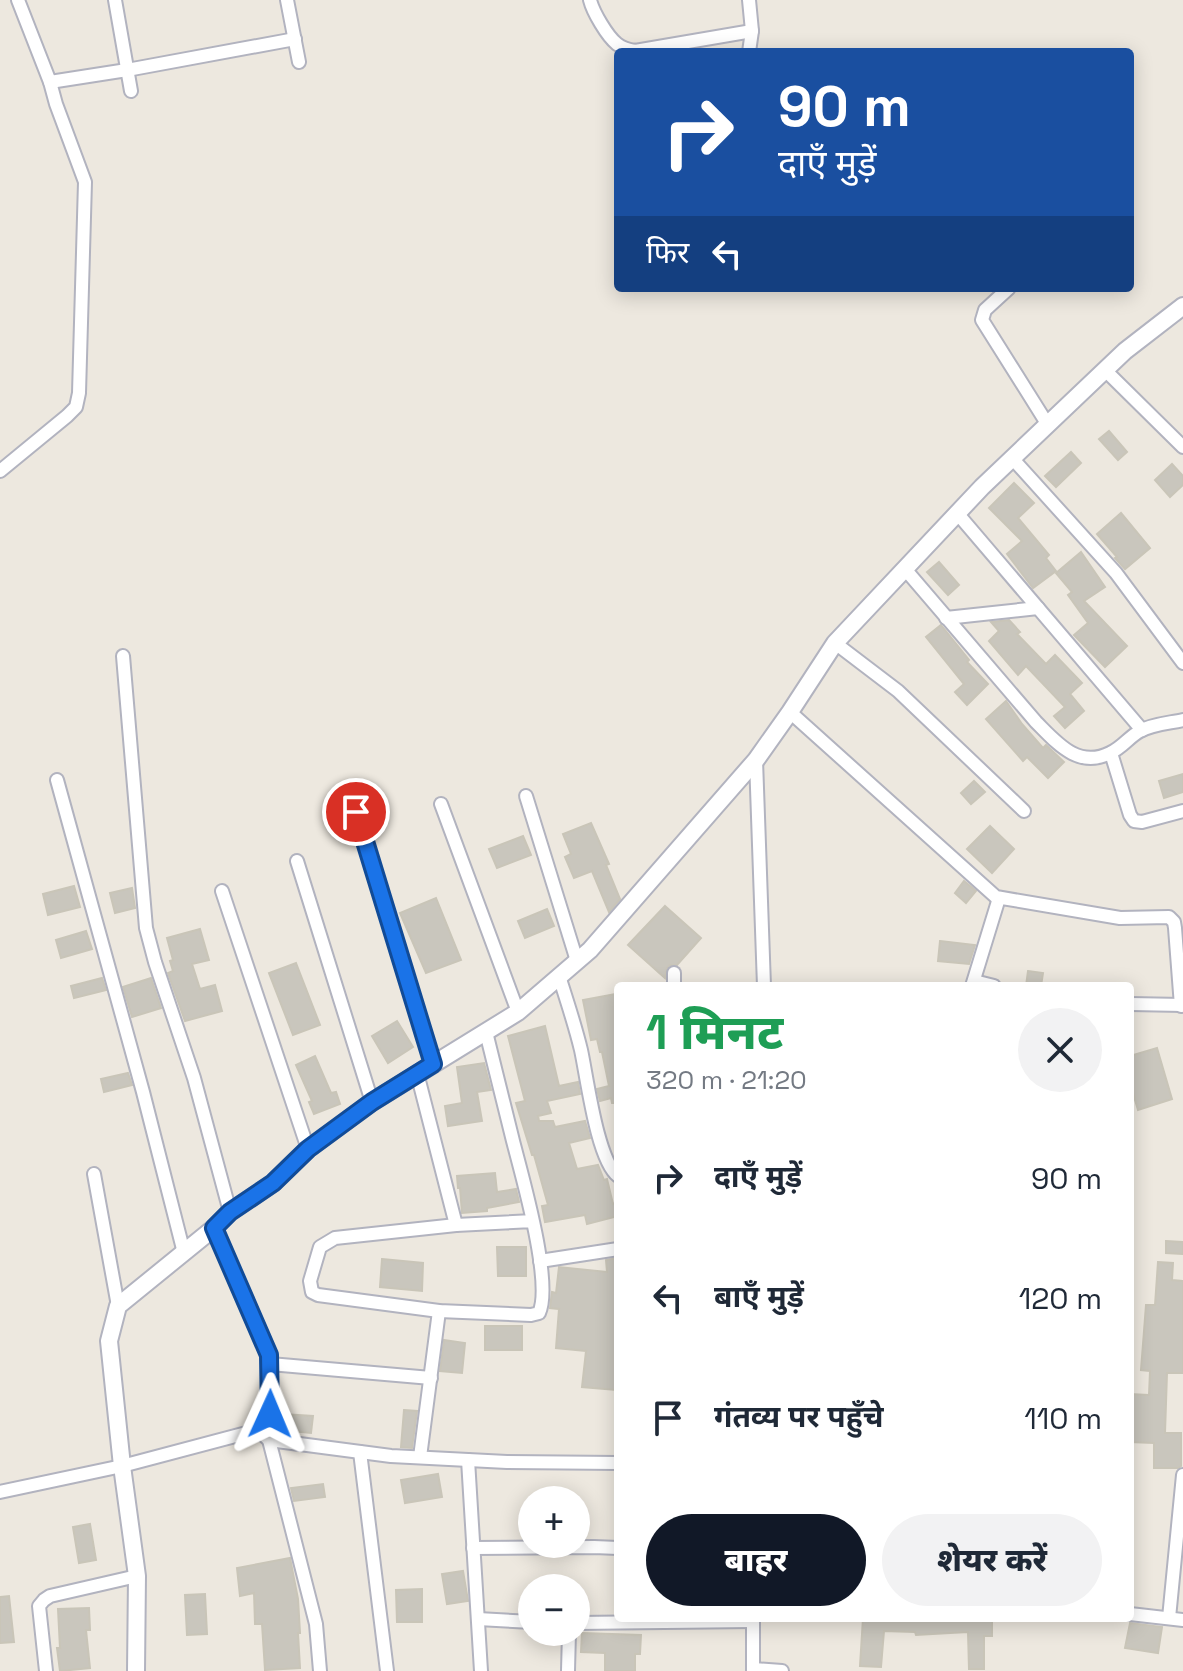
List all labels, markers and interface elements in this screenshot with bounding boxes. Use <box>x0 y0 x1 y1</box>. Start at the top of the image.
text: 90 m <box>778 71 911 142</box>
icon: right <box>646 80 750 184</box>
text: दाएँ मुड़ें <box>778 141 876 187</box>
icon: left <box>705 232 749 276</box>
text: फिर <box>646 233 689 272</box>
pin <box>322 778 390 846</box>
icon: arrive <box>334 790 378 834</box>
text: 1 मिनट <box>646 1002 783 1063</box>
button: close <box>1018 1008 1102 1092</box>
text: 320 m · 21:20 <box>646 1063 807 1097</box>
icon: right <box>646 1156 690 1200</box>
text: दाएँ मुड़ें <box>714 1157 802 1196</box>
text: 90 m <box>1031 1159 1102 1198</box>
icon: left <box>646 1276 690 1320</box>
text: बाएँ मुड़ें <box>714 1277 804 1316</box>
text: 120 m <box>1019 1279 1102 1318</box>
position arrow <box>228 1372 312 1456</box>
icon: arrive <box>646 1396 690 1440</box>
text: गंतव्य पर पहुँचे <box>714 1397 883 1436</box>
text: 110 m <box>1024 1399 1102 1438</box>
map controls <box>518 1486 590 1646</box>
button: + <box>518 1486 590 1558</box>
button: बाहर <box>646 1514 866 1606</box>
button: शेयर करें <box>882 1514 1102 1606</box>
button: − <box>518 1574 590 1646</box>

